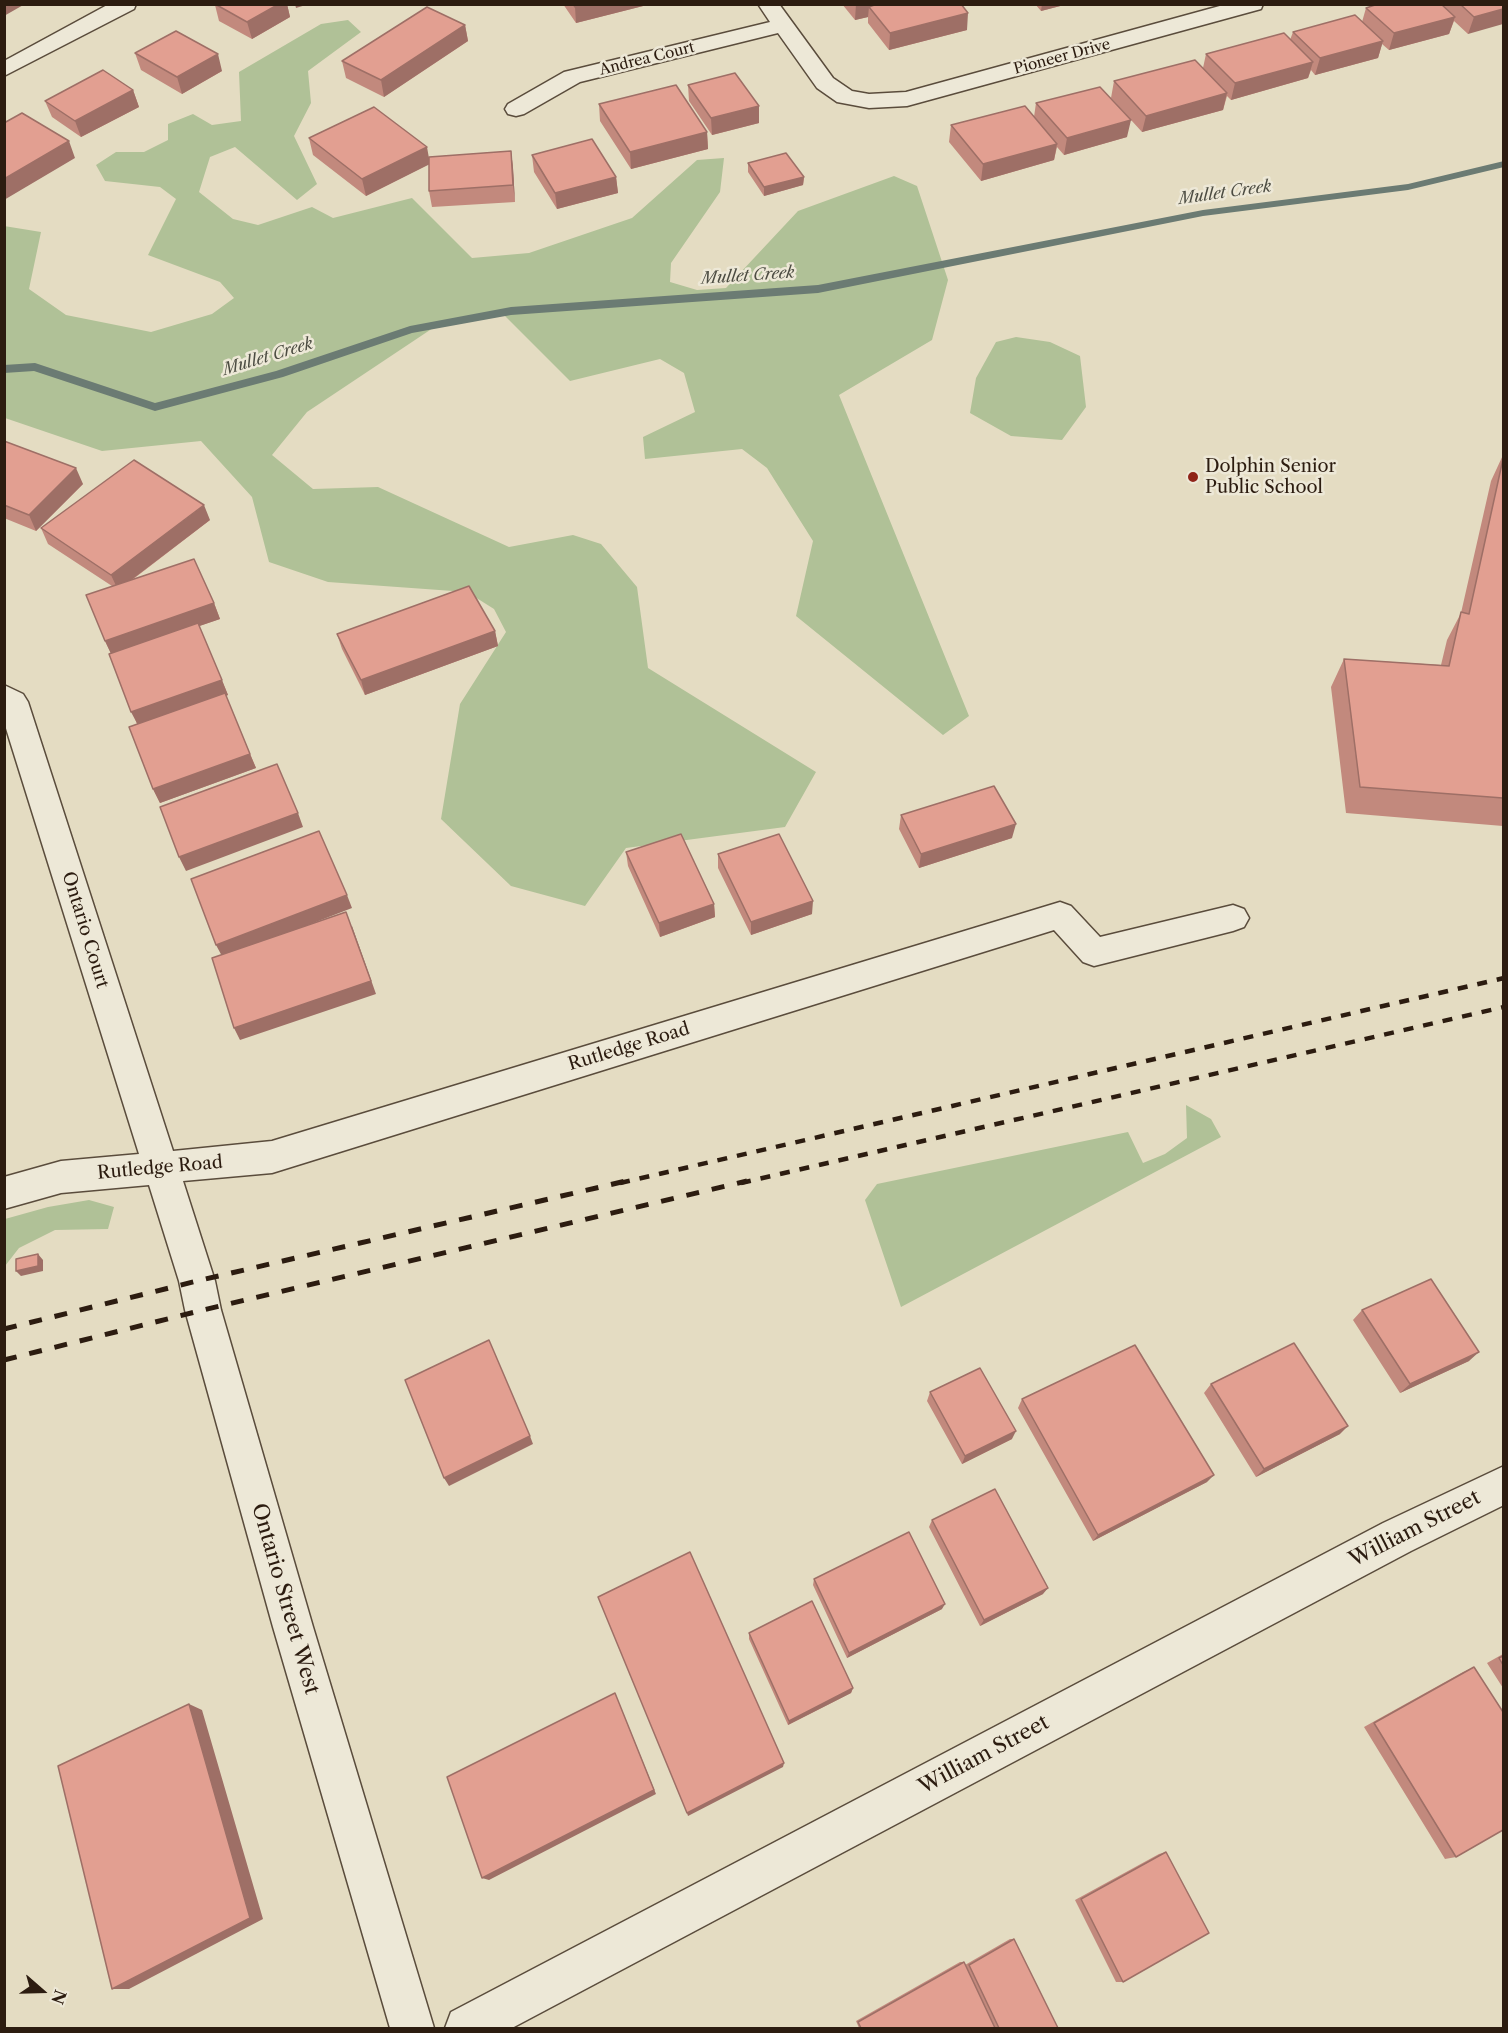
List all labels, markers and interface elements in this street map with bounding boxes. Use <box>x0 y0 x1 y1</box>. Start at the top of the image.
street label: Pioneer Drive <box>1012 35 1112 79</box>
street label: Andrea Court <box>597 38 697 80</box>
water label: Mullet Creek <box>1177 177 1273 209</box>
water label: Mullet Creek <box>701 263 795 289</box>
water label: Mullet Creek <box>221 334 315 380</box>
place label: Dolphin Senior Public School <box>1205 456 1336 498</box>
marker: Dolphin Senior Public School <box>1186 470 1200 484</box>
street label: Ontario Court <box>57 869 113 991</box>
street label: Rutledge Road <box>566 1018 692 1076</box>
street label: Rutledge Road <box>96 1152 224 1184</box>
street label: William Street <box>1345 1485 1485 1573</box>
street label: Ontario Street West <box>246 1501 324 1697</box>
street label: William Street <box>915 1710 1053 1800</box>
north arrow <box>12 1961 72 2021</box>
text: N <box>47 1987 71 2007</box>

